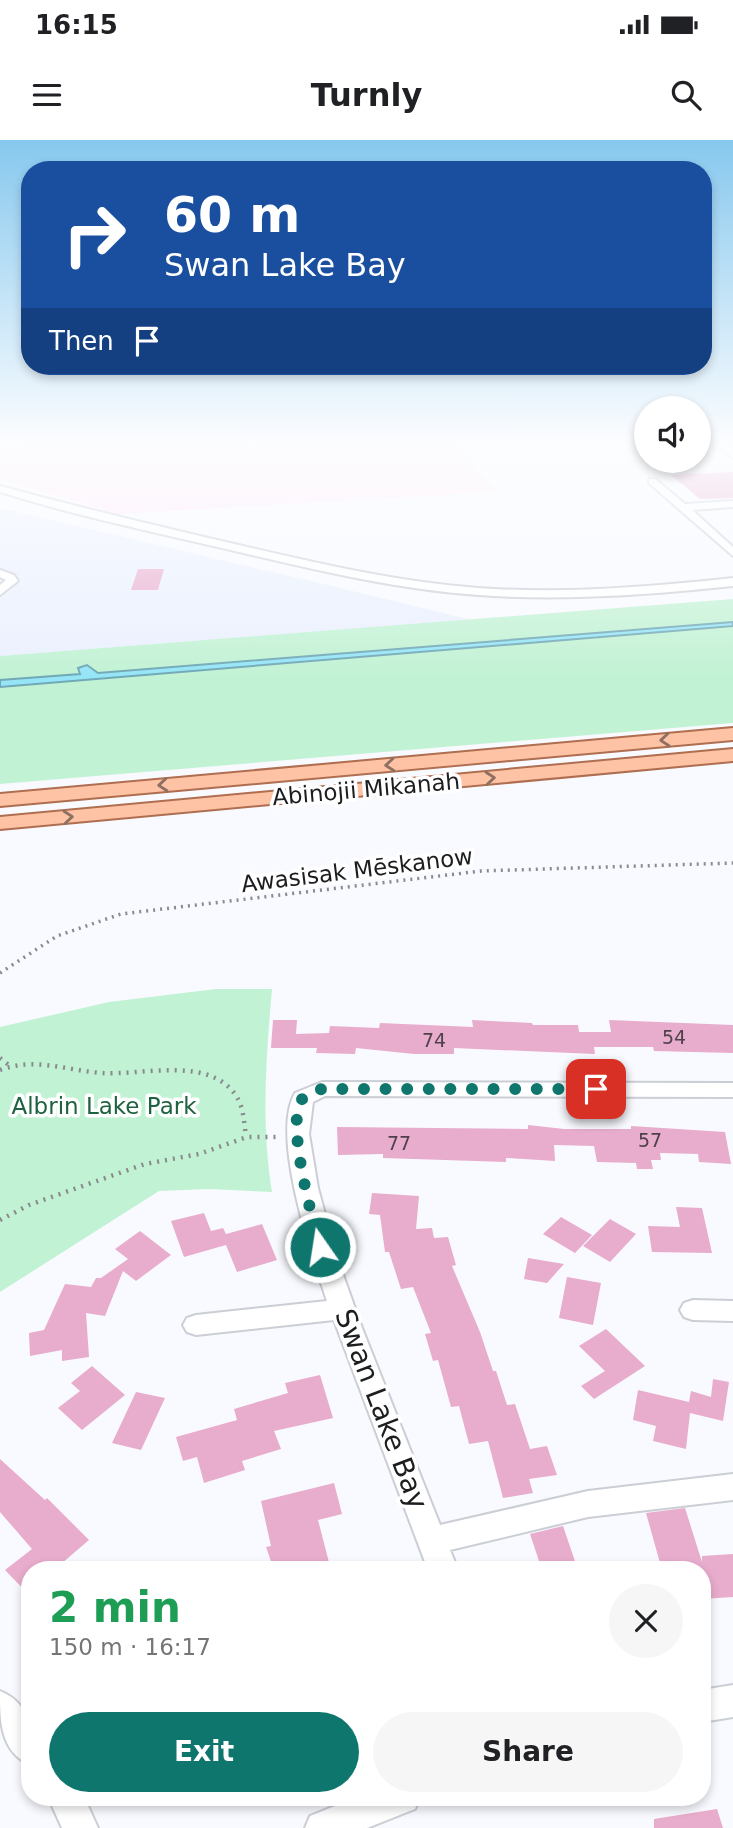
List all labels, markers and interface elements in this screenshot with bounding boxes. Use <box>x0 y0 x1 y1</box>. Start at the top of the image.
text: 16:15 <box>35 10 118 40</box>
icon: menu <box>28 76 66 114</box>
text: Turnly <box>311 76 422 114</box>
icon: search <box>667 76 705 114</box>
text: 60 m <box>164 187 300 244</box>
icon: right <box>49 189 140 280</box>
text: Swan Lake Bay <box>164 246 406 284</box>
icon: arrive <box>128 322 166 360</box>
text: Then <box>49 326 114 356</box>
map controls <box>634 396 711 473</box>
button: sound <box>634 396 711 473</box>
one-way arrow <box>659 732 670 747</box>
one-way arrow <box>384 757 395 772</box>
street label: Abinojii Mikanah <box>271 768 461 810</box>
one-way arrow <box>484 771 495 786</box>
one-way arrow <box>157 777 168 792</box>
one-way arrow <box>63 810 74 825</box>
street label: Awasisak Mēskanow <box>240 843 474 897</box>
house number: 54 <box>662 1026 686 1048</box>
house number: 74 <box>422 1029 446 1051</box>
pin <box>566 1059 626 1119</box>
icon: arrive <box>577 1070 615 1108</box>
park label: Albrin Lake Park <box>11 1093 197 1119</box>
house number: 57 <box>638 1129 662 1151</box>
house number: 77 <box>387 1132 411 1154</box>
position arrow <box>283 1210 357 1284</box>
street label: Swan Lake Bay <box>328 1305 435 1514</box>
text: 2 min <box>49 1583 181 1632</box>
button: close <box>609 1584 683 1658</box>
text: 150 m · 16:17 <box>49 1634 211 1660</box>
button: Exit <box>49 1712 359 1792</box>
button: Share <box>373 1712 683 1792</box>

